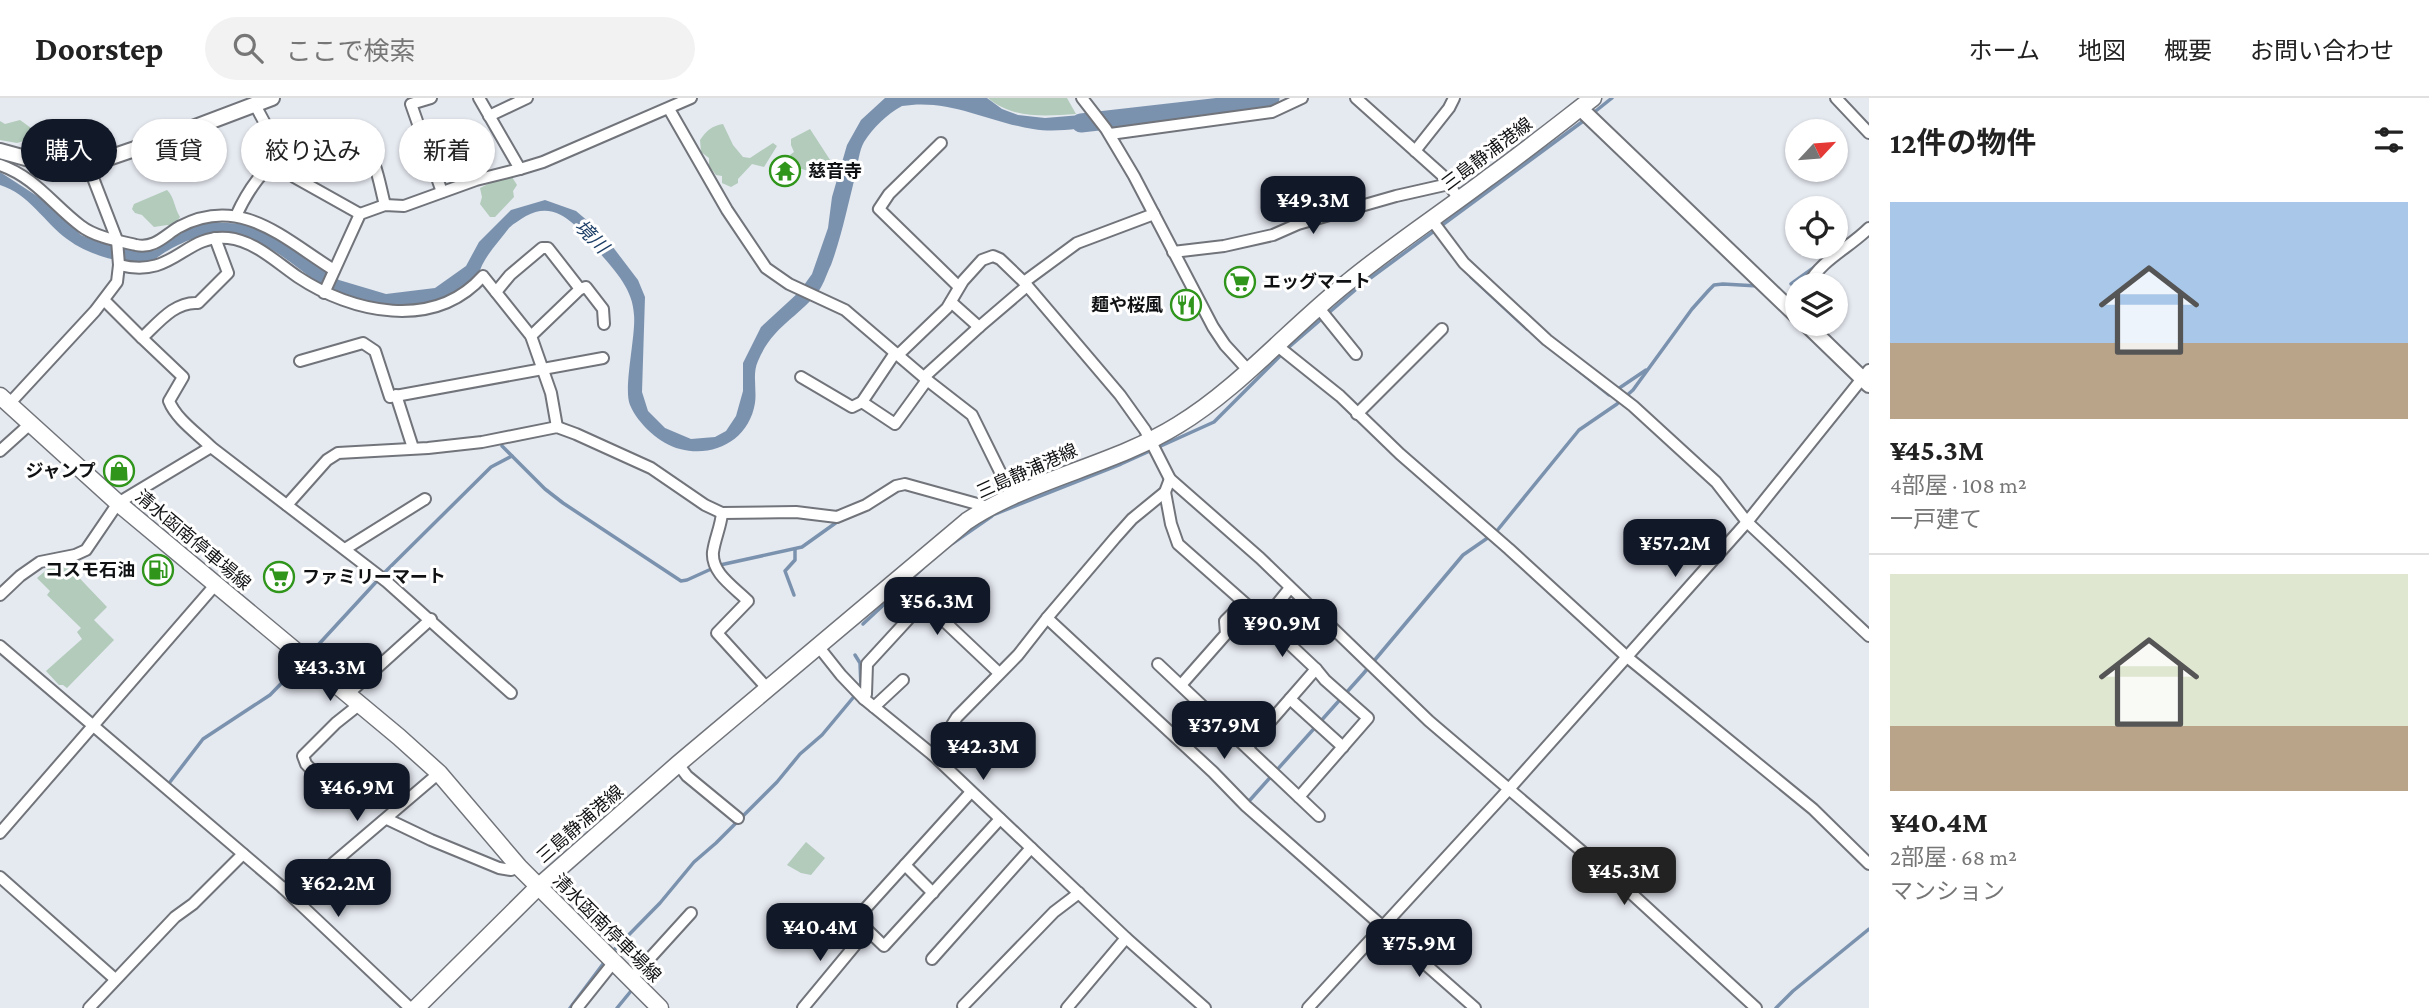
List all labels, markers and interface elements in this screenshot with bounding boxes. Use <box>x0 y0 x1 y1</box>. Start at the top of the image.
search box <box>205 17 695 80</box>
icon: search <box>229 29 267 67</box>
text: Doorstep <box>35 30 163 67</box>
text: ここで検索 <box>285 37 415 66</box>
text: ホーム <box>1969 37 2040 64</box>
text: 地図 <box>2078 37 2126 64</box>
text: 概要 <box>2164 37 2212 64</box>
text: お問い合わせ <box>2250 37 2394 64</box>
street label: 三島静浦港線 <box>1438 114 1536 194</box>
chip: 購入 <box>21 119 117 182</box>
chip: 賃貸 <box>131 119 227 182</box>
chip: 絞り込み <box>241 119 385 182</box>
chip: 新着 <box>399 119 495 182</box>
north arrow <box>1785 119 1848 182</box>
map controls <box>1785 119 1848 336</box>
icon: filters <box>2370 121 2408 159</box>
text: 12件の物件 <box>1890 126 2037 159</box>
temple icon: 慈音寺 <box>768 154 802 188</box>
place label: 慈音寺 <box>808 161 862 181</box>
pin: ¥49.3M <box>1256 176 1370 236</box>
text: ¥49.3M <box>1277 186 1349 212</box>
button: locate <box>1785 196 1848 259</box>
water label: 境川 <box>571 215 614 259</box>
icon: home <box>2086 247 2212 373</box>
supermarket icon: エッグマート <box>1223 265 1257 299</box>
place label: エッグマート <box>1263 272 1371 292</box>
button: layers <box>1785 273 1848 336</box>
restaurant icon: 麺や桜風 <box>1169 288 1203 322</box>
place label: 麺や桜風 <box>1091 295 1163 315</box>
text: ¥45.3M <box>1890 433 1984 466</box>
street label: 三島静浦港線 <box>974 440 1080 502</box>
shop icon: ジャンプ <box>102 454 136 488</box>
place label: ジャンプ <box>25 461 96 481</box>
text: 4部屋 · 108 m² <box>1890 472 2027 498</box>
street label: 清水函南停車場線 <box>131 486 255 594</box>
text: 一戸建て <box>1890 506 1982 532</box>
pin: ¥57.2M <box>1618 519 1732 579</box>
text: ¥57.2M <box>1639 529 1711 555</box>
fuel station icon: コスモ石油 <box>141 553 175 587</box>
place label: コスモ石油 <box>45 560 135 580</box>
supermarket icon: ファミリーマート <box>262 560 296 594</box>
place label: ファミリーマート <box>302 567 446 587</box>
pin: ¥56.3M <box>880 578 994 637</box>
text: ¥56.3M <box>900 587 974 613</box>
pin: ¥90.9M <box>1225 600 1339 659</box>
text: ¥90.9M <box>1243 609 1321 635</box>
icon: home <box>2086 619 2212 745</box>
pin: ¥43.3M <box>273 644 387 703</box>
text: ¥43.3M <box>294 653 366 679</box>
pin: ¥37.9M <box>1167 702 1281 761</box>
text: ¥37.9M <box>1188 711 1260 737</box>
pin: ¥42.3M <box>926 722 1040 782</box>
text: ¥42.3M <box>947 732 1019 758</box>
pin: ¥46.9M <box>300 764 414 823</box>
text: ¥46.9M <box>320 773 394 799</box>
street label: 三島静浦港線 <box>533 781 627 867</box>
text: ¥40.4M <box>1890 805 1988 838</box>
text: 2部屋 · 68 m² <box>1890 844 2017 870</box>
pin: ¥45.3M <box>1567 848 1681 907</box>
text: ¥45.3M <box>1588 857 1660 883</box>
pin: ¥62.2M <box>281 860 395 919</box>
text: ¥62.2M <box>301 869 375 895</box>
street label: 清水函南停車場線 <box>549 870 665 986</box>
text: マンション <box>1890 878 2005 904</box>
pin: ¥40.4M <box>763 904 877 963</box>
text: ¥40.4M <box>782 913 858 939</box>
pin: ¥75.9M <box>1362 920 1476 979</box>
text: ¥75.9M <box>1382 929 1456 955</box>

